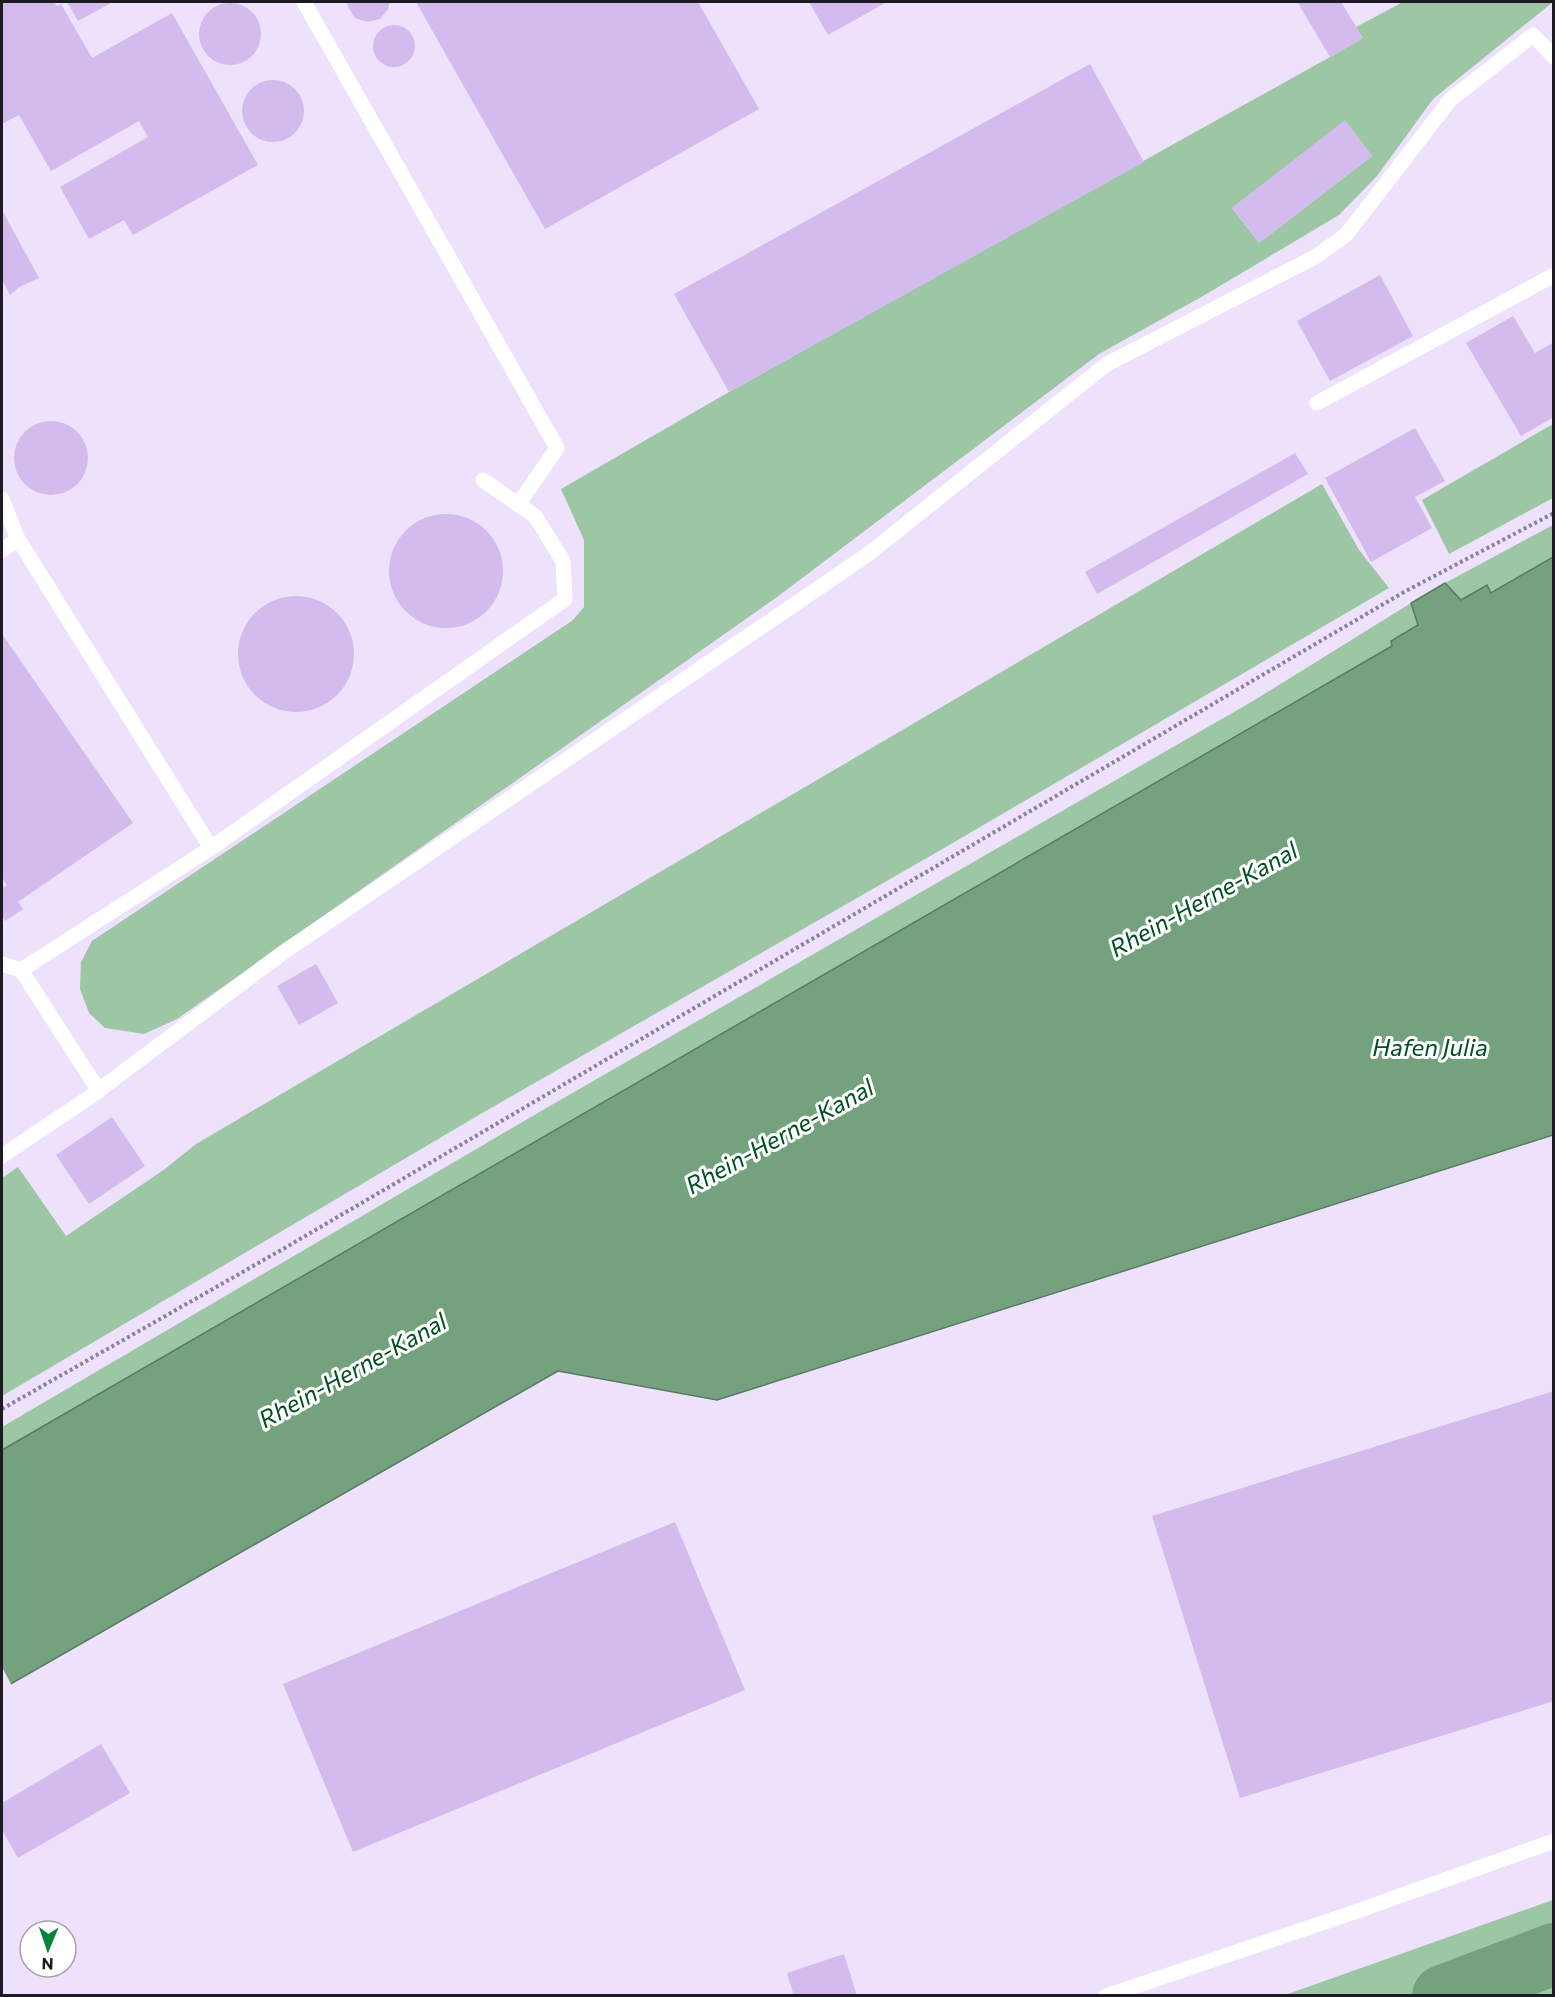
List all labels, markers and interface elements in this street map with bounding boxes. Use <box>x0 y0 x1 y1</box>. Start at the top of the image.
water label: Rhein-Herne-Kanal <box>1104 835 1303 962</box>
water label: Hafen Julia <box>1372 1032 1488 1061</box>
water label: Rhein-Herne-Kanal <box>680 1072 879 1199</box>
water label: Rhein-Herne-Kanal <box>253 1306 452 1433</box>
north arrow <box>18 1919 78 1979</box>
text: N <box>41 1955 54 1974</box>

